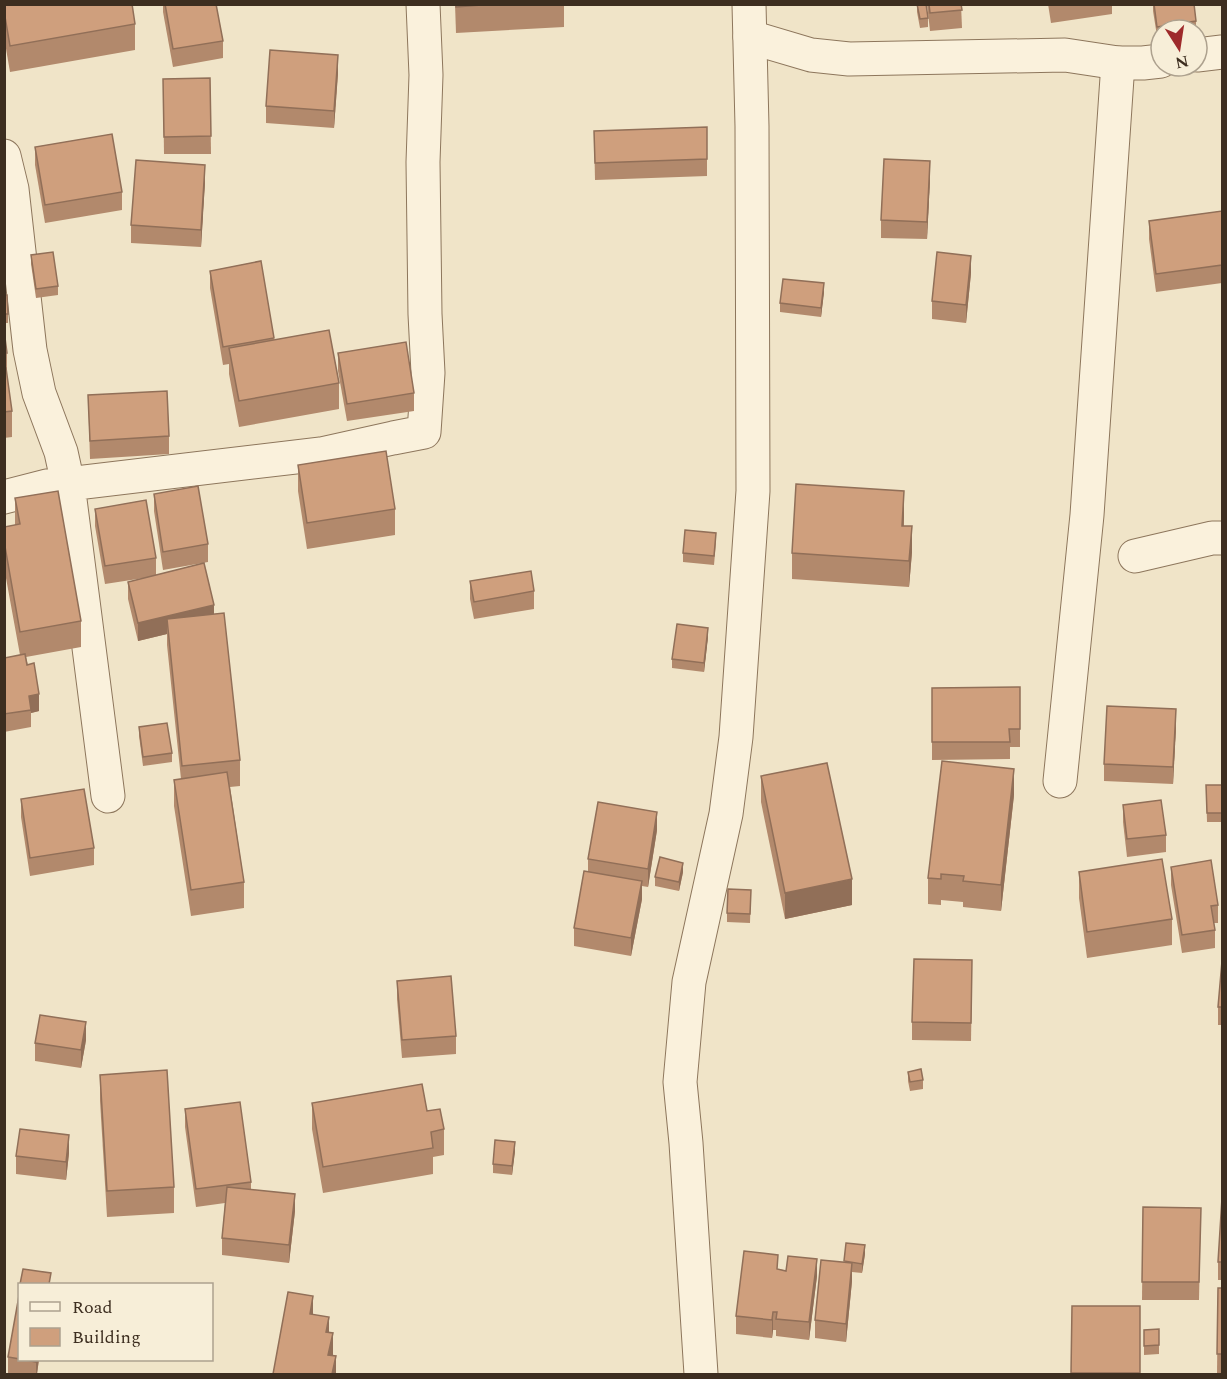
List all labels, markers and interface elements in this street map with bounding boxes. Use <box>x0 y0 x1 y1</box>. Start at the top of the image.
north arrow <box>1149 18 1209 78</box>
text: N <box>1173 49 1191 75</box>
legend <box>18 1283 213 1361</box>
text: Road <box>72 1294 113 1321</box>
text: Building <box>72 1324 141 1351</box>

